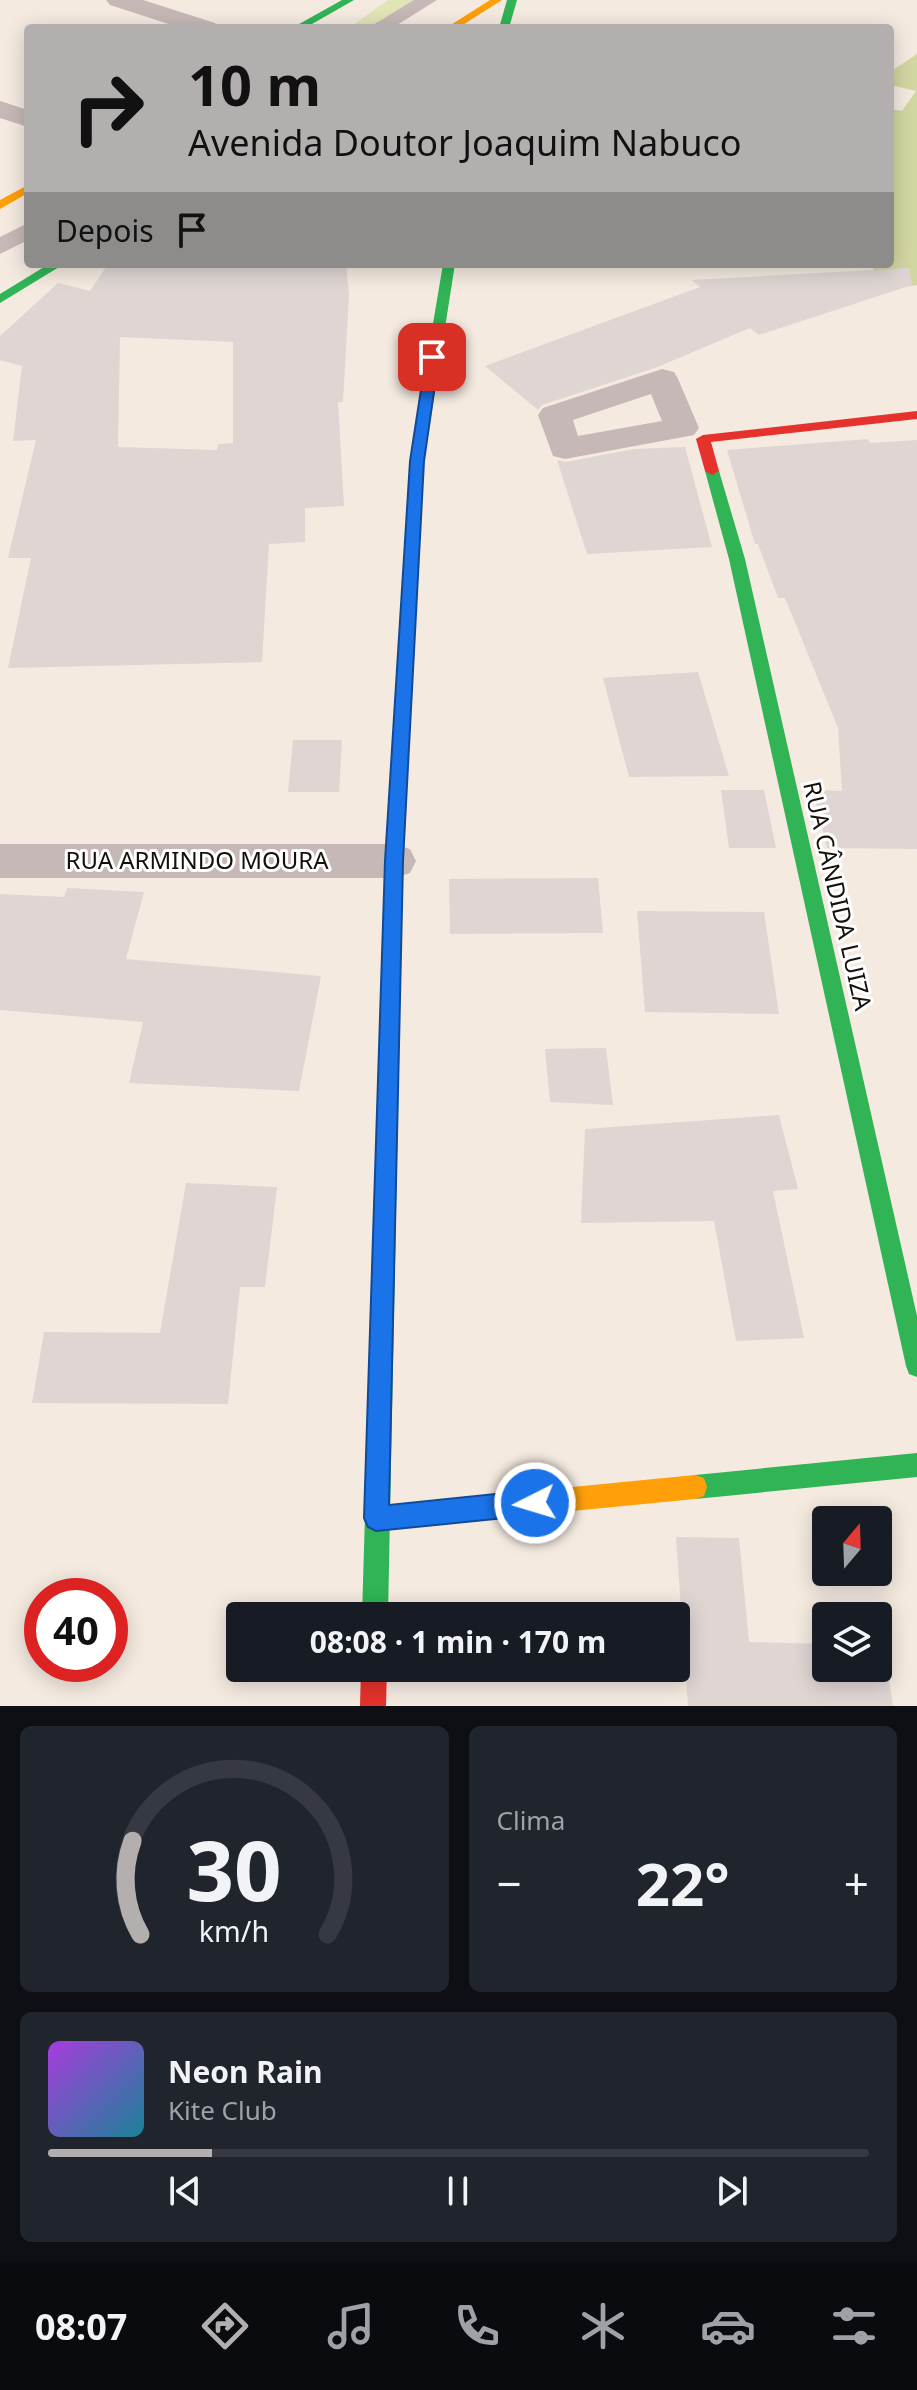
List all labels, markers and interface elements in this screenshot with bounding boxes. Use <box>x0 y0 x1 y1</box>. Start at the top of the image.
text: 10 m <box>188 46 321 122</box>
icon: right <box>56 56 160 160</box>
text: Avenida Doutor Joaquim Nabuco <box>188 118 742 167</box>
icon: arrive <box>170 208 214 252</box>
text: Depois <box>56 210 154 251</box>
pin <box>398 323 466 391</box>
icon: arrive <box>410 335 454 379</box>
street label: RUA CÂNDIDA LUIZA <box>796 778 881 1014</box>
street label: RUA ARMINDO MOURA <box>65 843 329 876</box>
position arrow <box>493 1461 577 1545</box>
north arrow <box>812 1506 892 1586</box>
map controls <box>812 1506 892 1682</box>
speed limit sign: 40 <box>24 1578 128 1682</box>
button: layers <box>812 1602 892 1682</box>
text: 08:08 · 1 min · 170 m <box>310 1621 606 1662</box>
text: Clima <box>497 1802 565 1838</box>
text: 30 <box>187 1812 282 1925</box>
text: 22° <box>636 1842 730 1924</box>
text: − <box>497 1853 522 1913</box>
text: + <box>844 1853 869 1913</box>
text: km/h <box>199 1911 269 1950</box>
text: Neon Rain <box>168 2051 322 2092</box>
text: Kite Club <box>168 2092 277 2128</box>
icon: previous <box>163 2169 207 2213</box>
icon: pause <box>436 2169 480 2213</box>
icon: next <box>710 2169 754 2213</box>
icon: directions <box>197 2298 253 2354</box>
icon: music <box>323 2298 379 2354</box>
icon: phone <box>449 2298 505 2354</box>
icon: climate <box>575 2298 631 2354</box>
icon: car <box>700 2298 756 2354</box>
icon: filters <box>826 2298 882 2354</box>
text: 08:07 <box>35 2302 127 2351</box>

